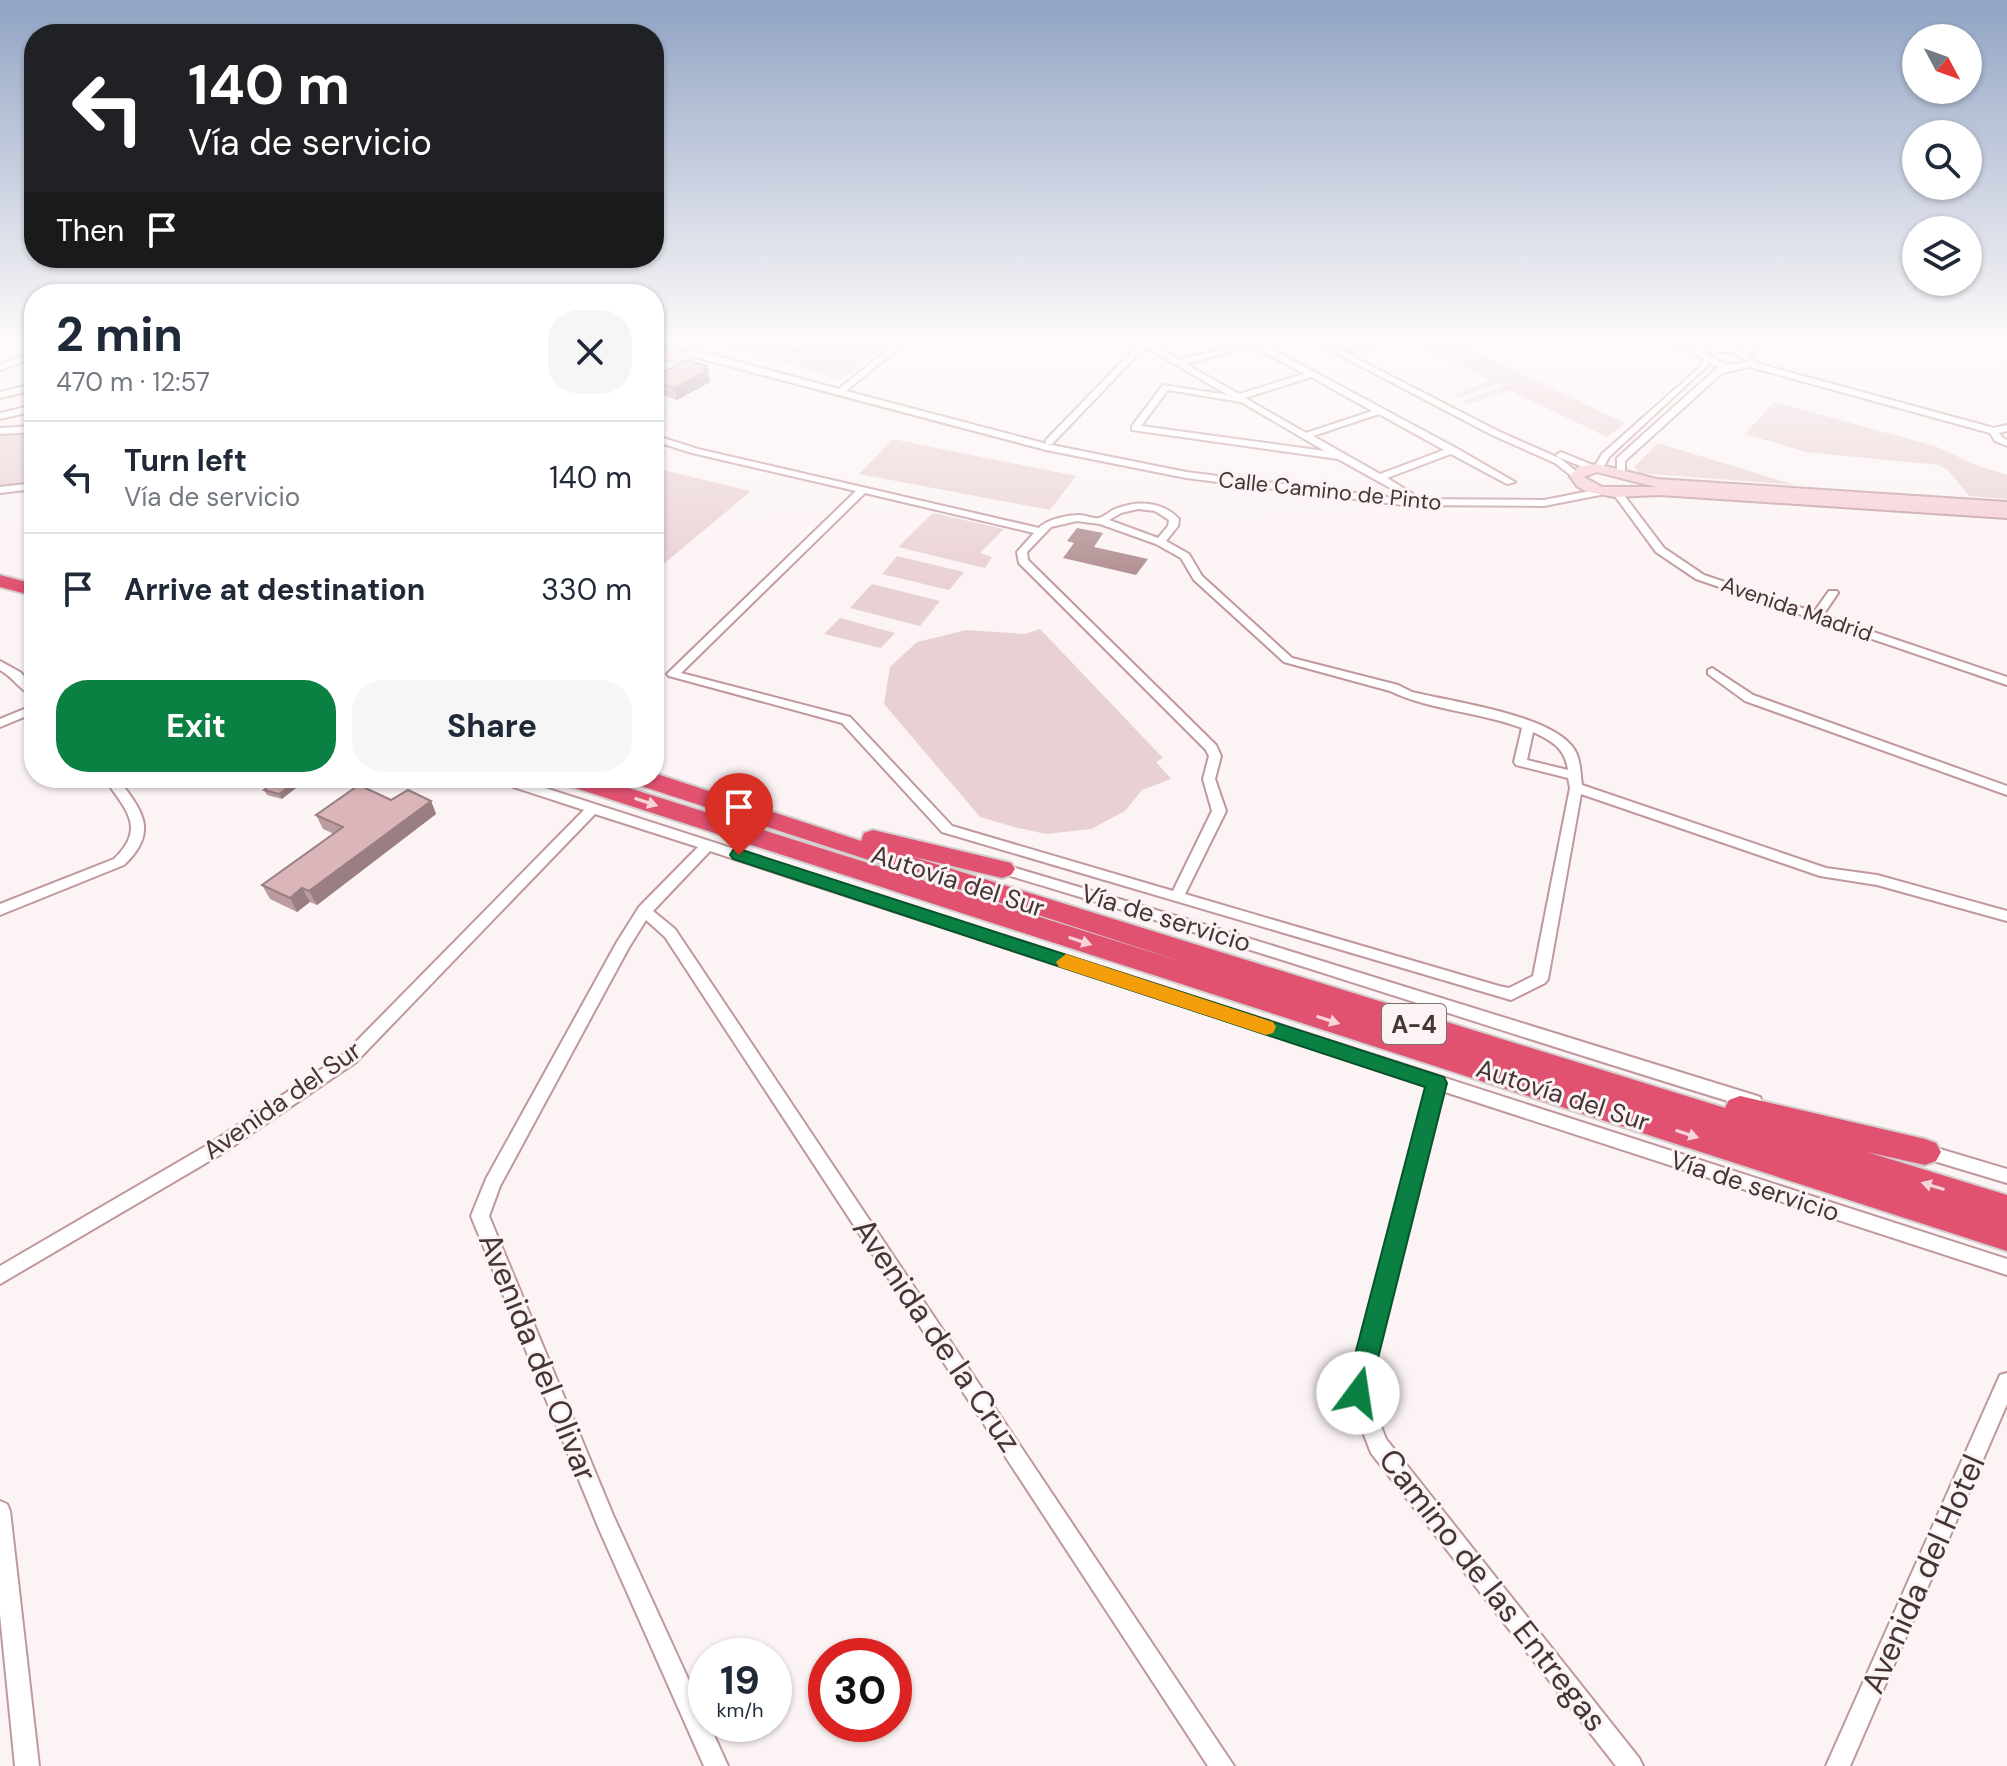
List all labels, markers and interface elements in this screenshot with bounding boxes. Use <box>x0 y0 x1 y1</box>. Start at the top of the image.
north arrow <box>1902 24 1982 104</box>
map controls <box>1902 24 1982 296</box>
text: 140 m <box>188 48 350 121</box>
icon: left <box>56 56 160 160</box>
text: Vía de servicio <box>188 119 432 166</box>
button: search <box>1902 120 1982 200</box>
icon: arrive <box>140 208 184 252</box>
text: Then <box>56 211 124 250</box>
button: layers <box>1902 216 1982 296</box>
text: 2 min <box>56 303 183 366</box>
button: close <box>548 310 632 394</box>
text: 470 m · 12:57 <box>56 365 210 399</box>
text: Turn left <box>124 441 247 480</box>
icon: left <box>56 455 100 499</box>
text: 140 m <box>549 458 632 497</box>
street label: Calle Camino de Pinto <box>1217 465 1443 517</box>
text: Vía de servicio <box>124 480 300 514</box>
icon: arrive <box>56 567 100 611</box>
text: Arrive at destination <box>124 570 425 609</box>
text: 330 m <box>541 570 632 609</box>
street label: Avenida Madrid <box>1718 570 1876 648</box>
button: Exit <box>56 680 336 772</box>
button: Share <box>352 680 632 772</box>
pin <box>705 773 773 855</box>
icon: arrive <box>717 785 761 829</box>
one-way arrow <box>634 796 658 809</box>
street label: Autovía del Sur <box>867 837 1049 925</box>
street label: Vía de servicio <box>1077 876 1255 960</box>
one-way arrow <box>1068 935 1092 948</box>
road number: A-4 <box>1382 1004 1446 1044</box>
one-way arrow <box>1316 1014 1340 1027</box>
street label: Avenida del Sur <box>196 1033 368 1167</box>
street label: Autovía del Sur <box>1472 1051 1654 1139</box>
one-way arrow <box>1675 1129 1699 1141</box>
street label: Vía de servicio <box>1666 1143 1844 1229</box>
one-way arrow <box>1920 1179 1944 1191</box>
street label: Avenida de la Cruz <box>843 1210 1031 1460</box>
street label: Avenida del Olivar <box>469 1226 607 1488</box>
position arrow <box>1316 1351 1400 1435</box>
street label: Camino de las Entregas <box>1369 1440 1617 1740</box>
street label: Avenida del Hotel <box>1851 1448 1995 1700</box>
speed limit sign: 30 <box>808 1638 912 1742</box>
text: 19 <box>720 1654 760 1706</box>
text: km/h <box>716 1697 764 1723</box>

